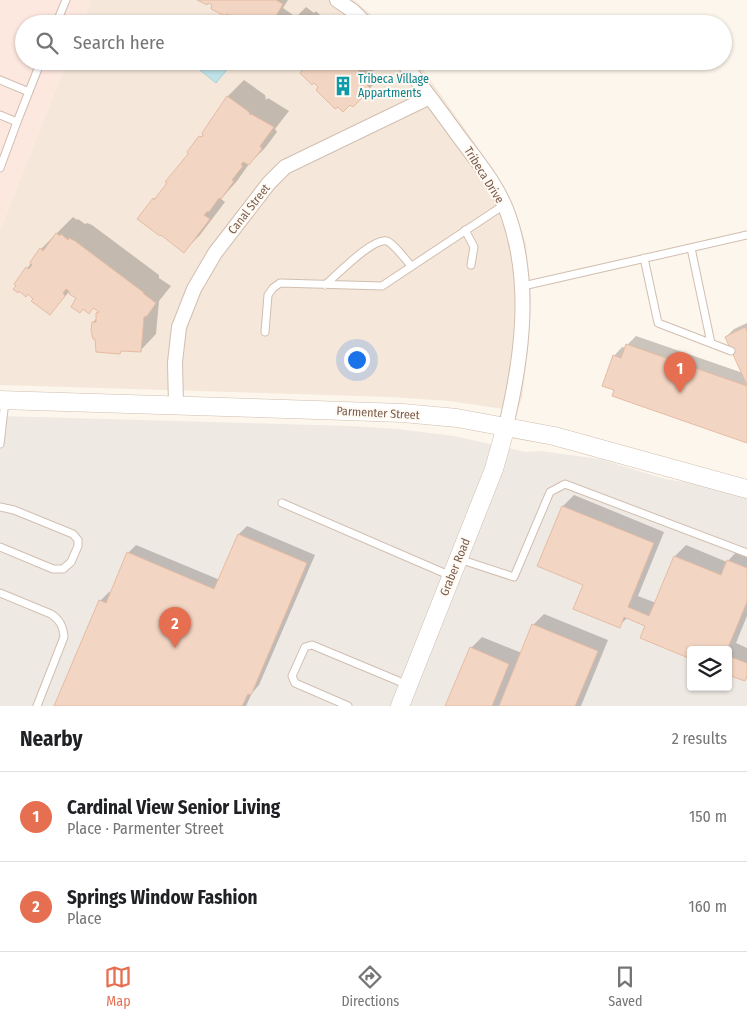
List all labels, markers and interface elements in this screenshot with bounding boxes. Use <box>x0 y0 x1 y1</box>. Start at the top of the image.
search box <box>15 15 732 70</box>
icon: search <box>33 29 61 57</box>
text: Search here <box>73 31 165 54</box>
place label: Tribeca Village Appartments <box>358 72 429 100</box>
building icon: Tribeca Village Appartments <box>332 75 354 97</box>
street label: Tribeca Drive <box>461 144 507 206</box>
street label: Canal Street <box>225 181 273 237</box>
your location <box>344 347 370 373</box>
pin: 1 <box>664 352 696 393</box>
street label: Parmenter Street <box>336 404 420 422</box>
street label: Graber Road <box>437 536 473 598</box>
pin: 2 <box>159 607 191 648</box>
map controls <box>687 646 732 691</box>
button: layers <box>687 646 732 691</box>
text: Nearby <box>20 726 82 752</box>
text: 2 results <box>672 729 727 748</box>
text: Cardinal View Senior Living <box>67 796 280 819</box>
text: 1 <box>33 807 39 826</box>
text: 150 m <box>689 807 727 826</box>
text: Place · Parmenter Street <box>67 819 224 838</box>
text: Springs Window Fashion <box>67 886 258 909</box>
text: 2 <box>32 897 40 916</box>
text: 160 m <box>688 897 727 916</box>
text: Place <box>67 909 102 928</box>
tab: Map <box>104 963 132 1010</box>
tab: Directions <box>341 963 399 1010</box>
tab: Saved <box>608 963 643 1010</box>

